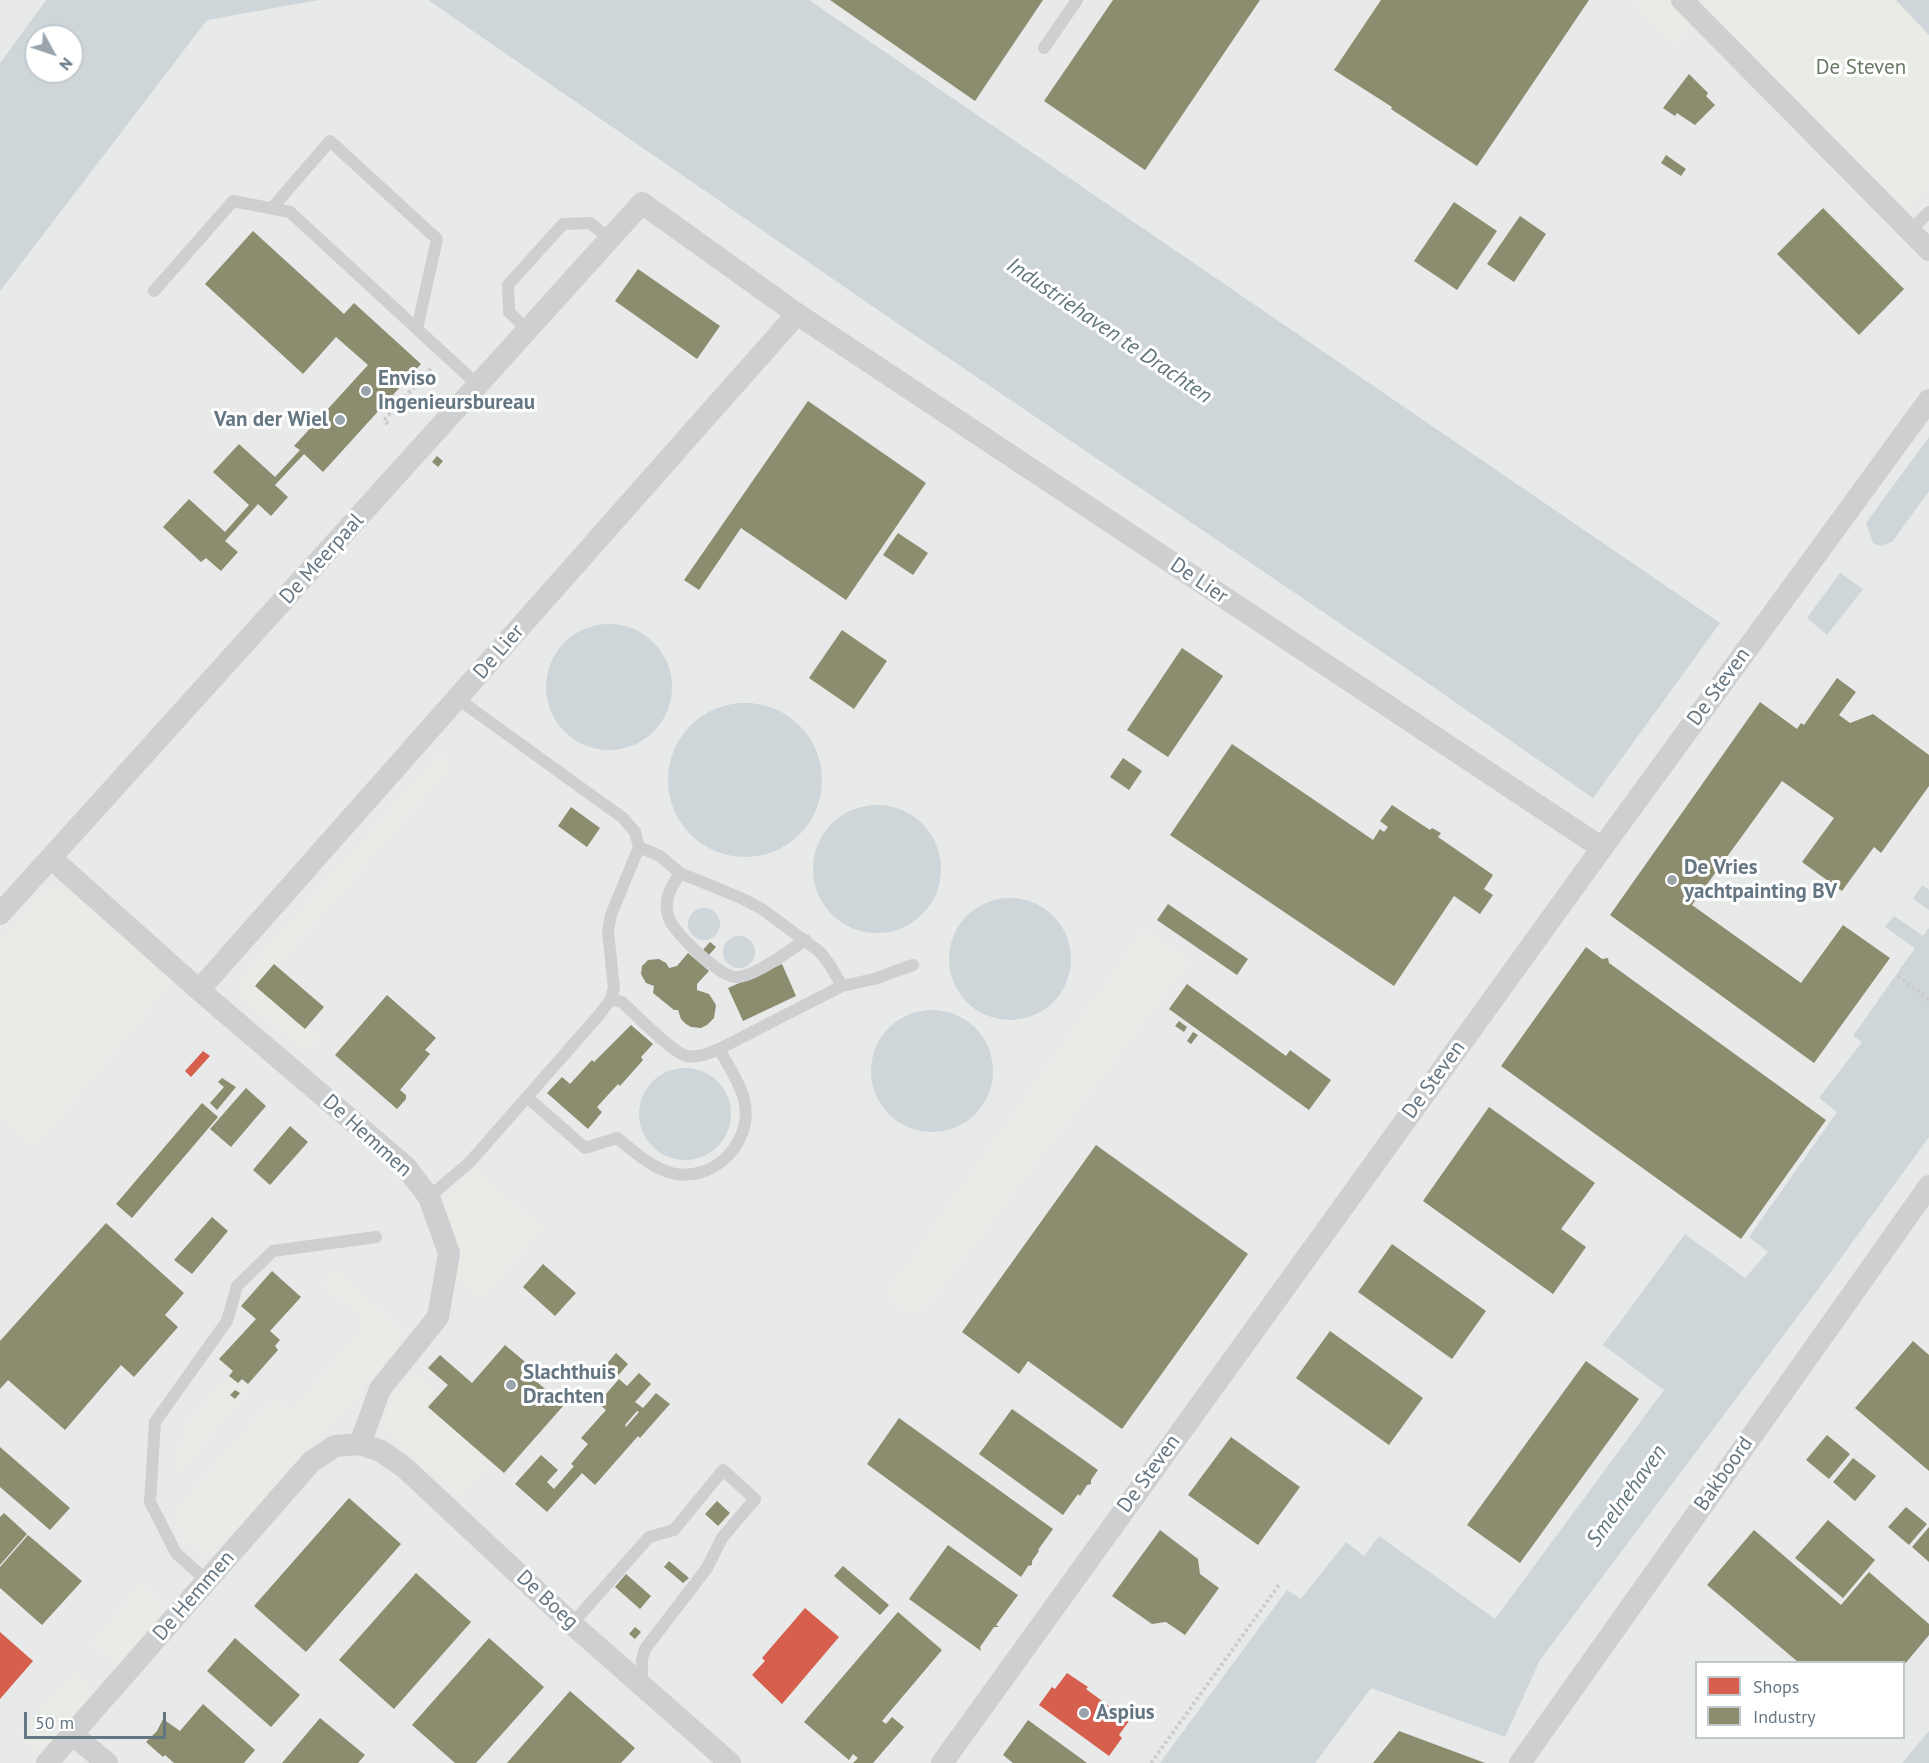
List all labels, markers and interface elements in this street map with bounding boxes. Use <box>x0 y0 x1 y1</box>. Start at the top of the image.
north arrow <box>24 24 84 84</box>
text: N <box>55 54 77 75</box>
park label: De Steven <box>1816 55 1906 81</box>
water label: Industriehaven te Drachten <box>1001 252 1217 410</box>
place label: Enviso Ingenieursbureau <box>378 366 535 416</box>
marker: Enviso Ingenieursbureau <box>359 384 373 398</box>
place label: Van der Wiel <box>214 407 328 433</box>
marker: Van der Wiel <box>333 413 347 427</box>
street label: De Meerpaal <box>275 509 369 609</box>
street label: De Lier <box>1165 553 1233 609</box>
street label: De Lier <box>468 619 530 685</box>
street label: De Steven <box>1682 643 1756 731</box>
place label: De Vries yachtpainting BV <box>1684 855 1837 905</box>
marker: De Vries yachtpainting BV <box>1665 873 1679 887</box>
street label: De Steven <box>1397 1036 1471 1124</box>
street label: De Hemmen <box>317 1089 417 1183</box>
place label: Slachthuis Drachten <box>523 1360 616 1410</box>
marker: Slachthuis Drachten <box>504 1378 518 1392</box>
street label: De Steven <box>1112 1430 1186 1518</box>
street label: Bakboord <box>1689 1432 1759 1516</box>
water label: Smelnehaven <box>1581 1440 1673 1552</box>
street label: De Hemmen <box>148 1546 240 1646</box>
street label: De Boeg <box>511 1565 583 1635</box>
legend <box>1695 1661 1905 1739</box>
text: Shops <box>1753 1675 1799 1698</box>
scale bar <box>27 1700 170 1738</box>
place label: Aspius <box>1096 1700 1155 1726</box>
text: Industry <box>1753 1705 1816 1728</box>
marker: Aspius <box>1077 1706 1091 1720</box>
text: 50 m <box>35 1711 74 1734</box>

